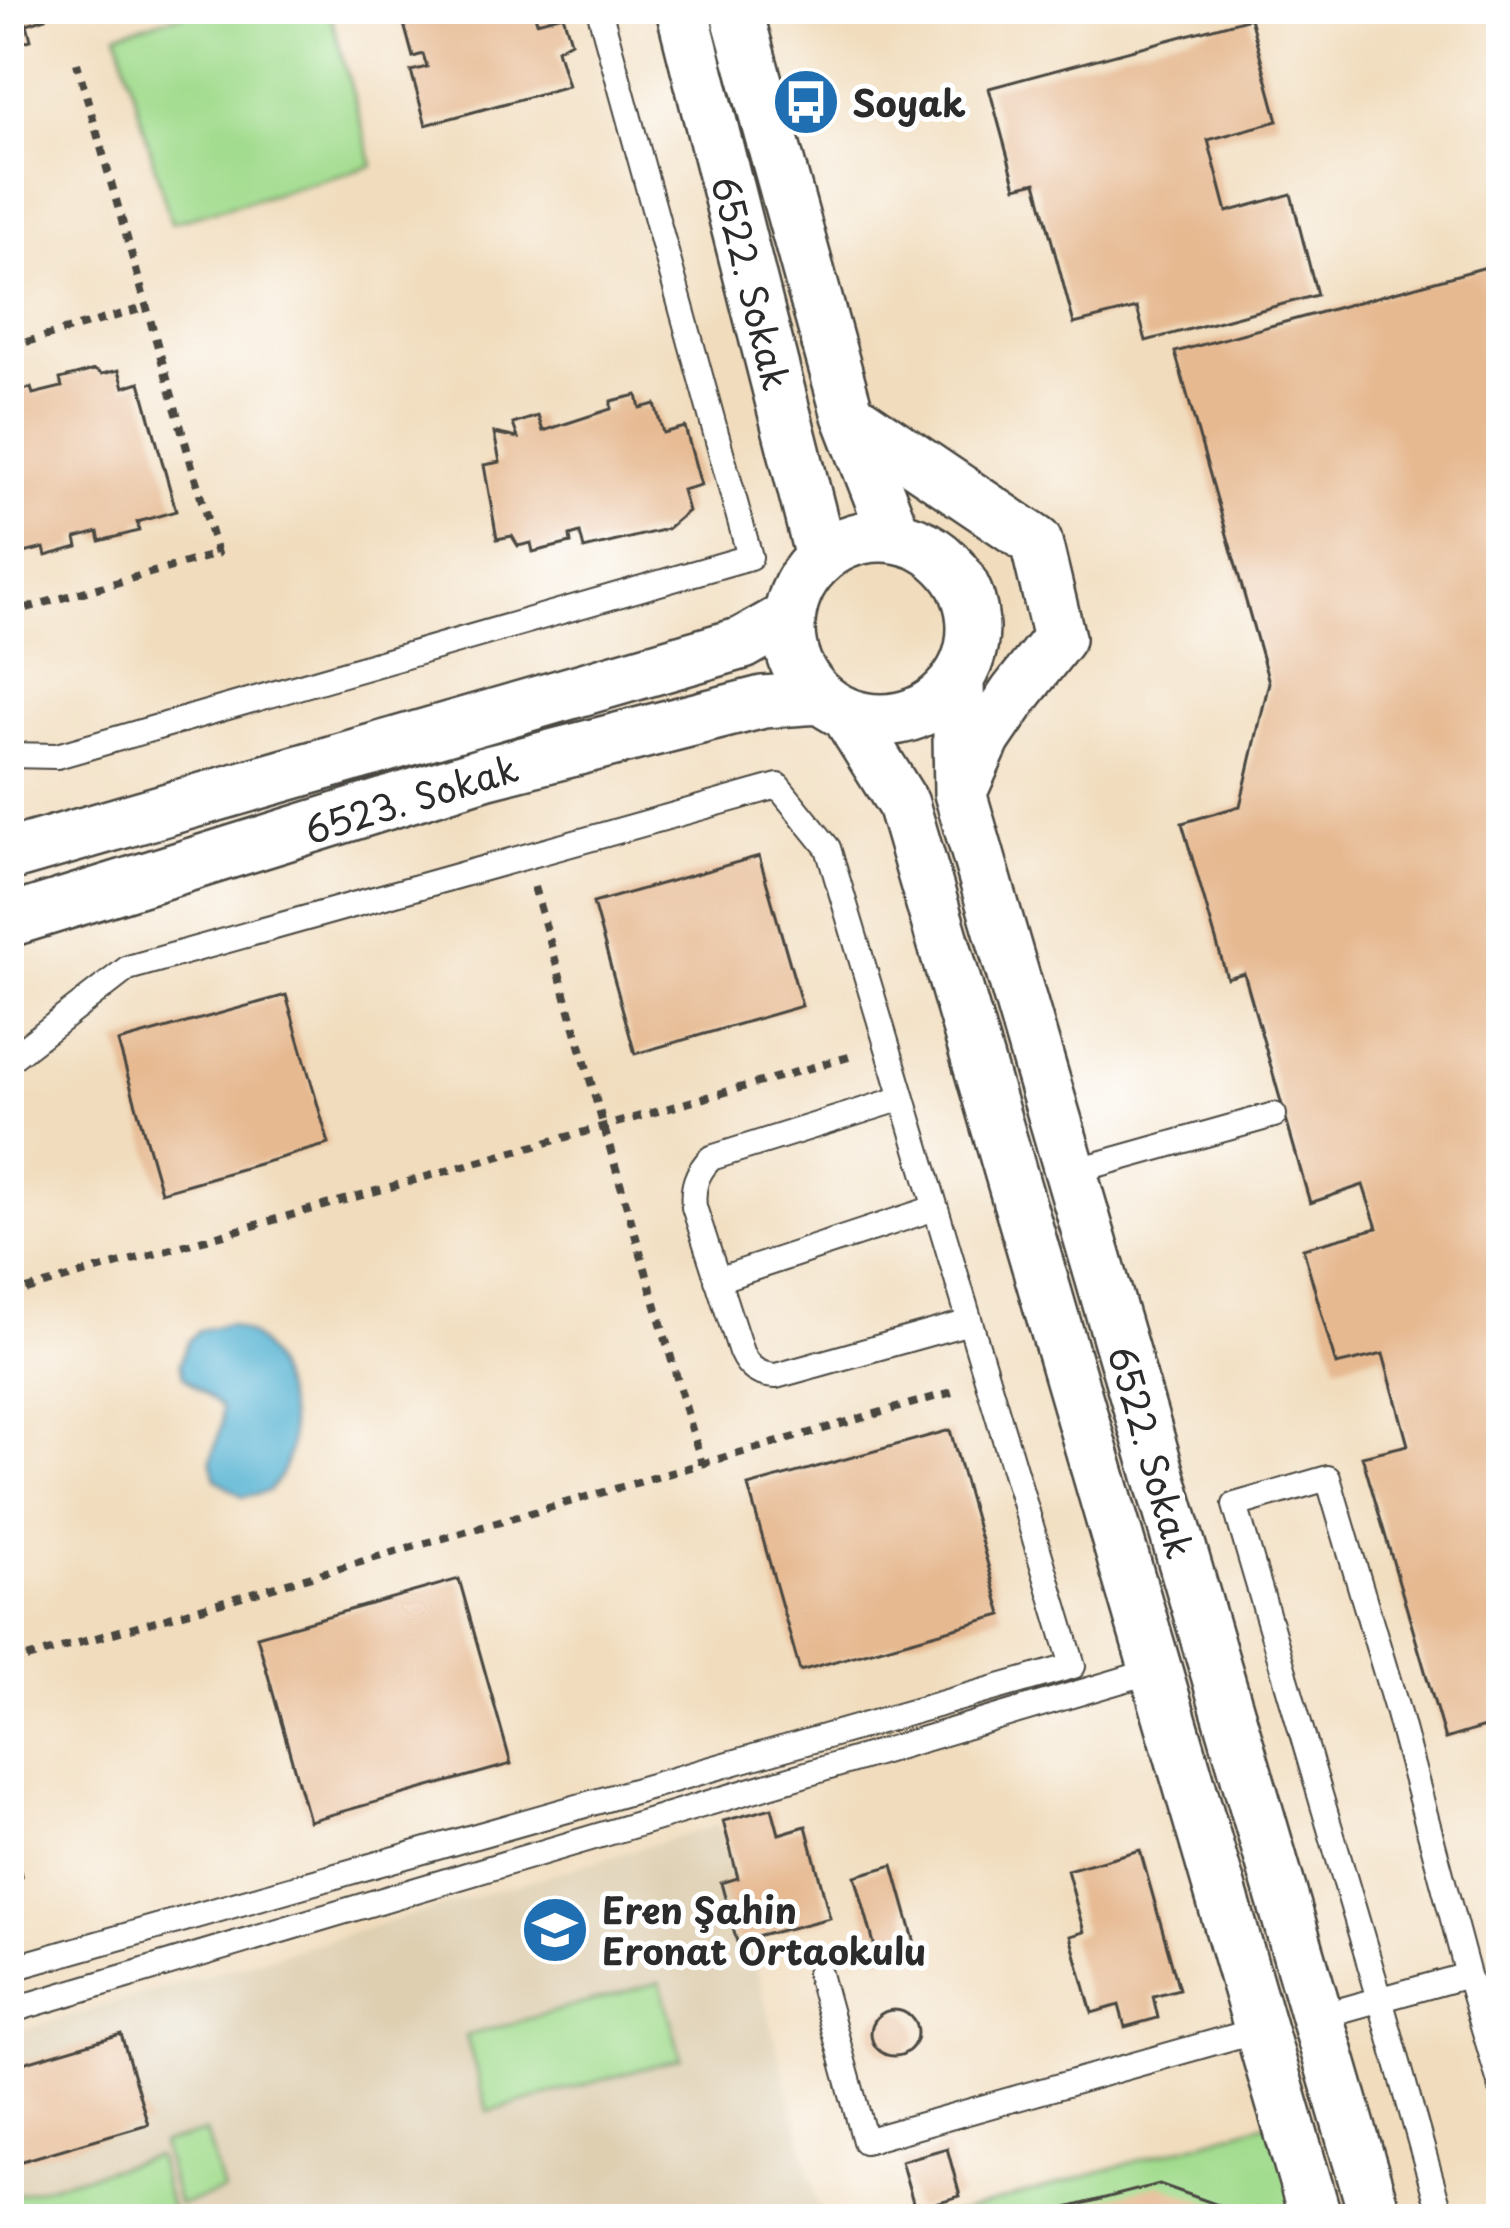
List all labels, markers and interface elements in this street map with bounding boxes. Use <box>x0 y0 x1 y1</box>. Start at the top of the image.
bus stop icon: Soyak <box>771 67 841 137</box>
place label: Soyak <box>852 75 966 129</box>
street label: 6522. Sokak <box>699 171 805 395</box>
street label: 6523. Sokak <box>298 740 524 856</box>
street label: 6522. Sokak <box>1096 1340 1208 1564</box>
place label: Eren Şahin Eronat Ortaokulu <box>602 1882 926 1977</box>
school or university icon: Eren Şahin Eronat Ortaokulu <box>520 1895 590 1965</box>

